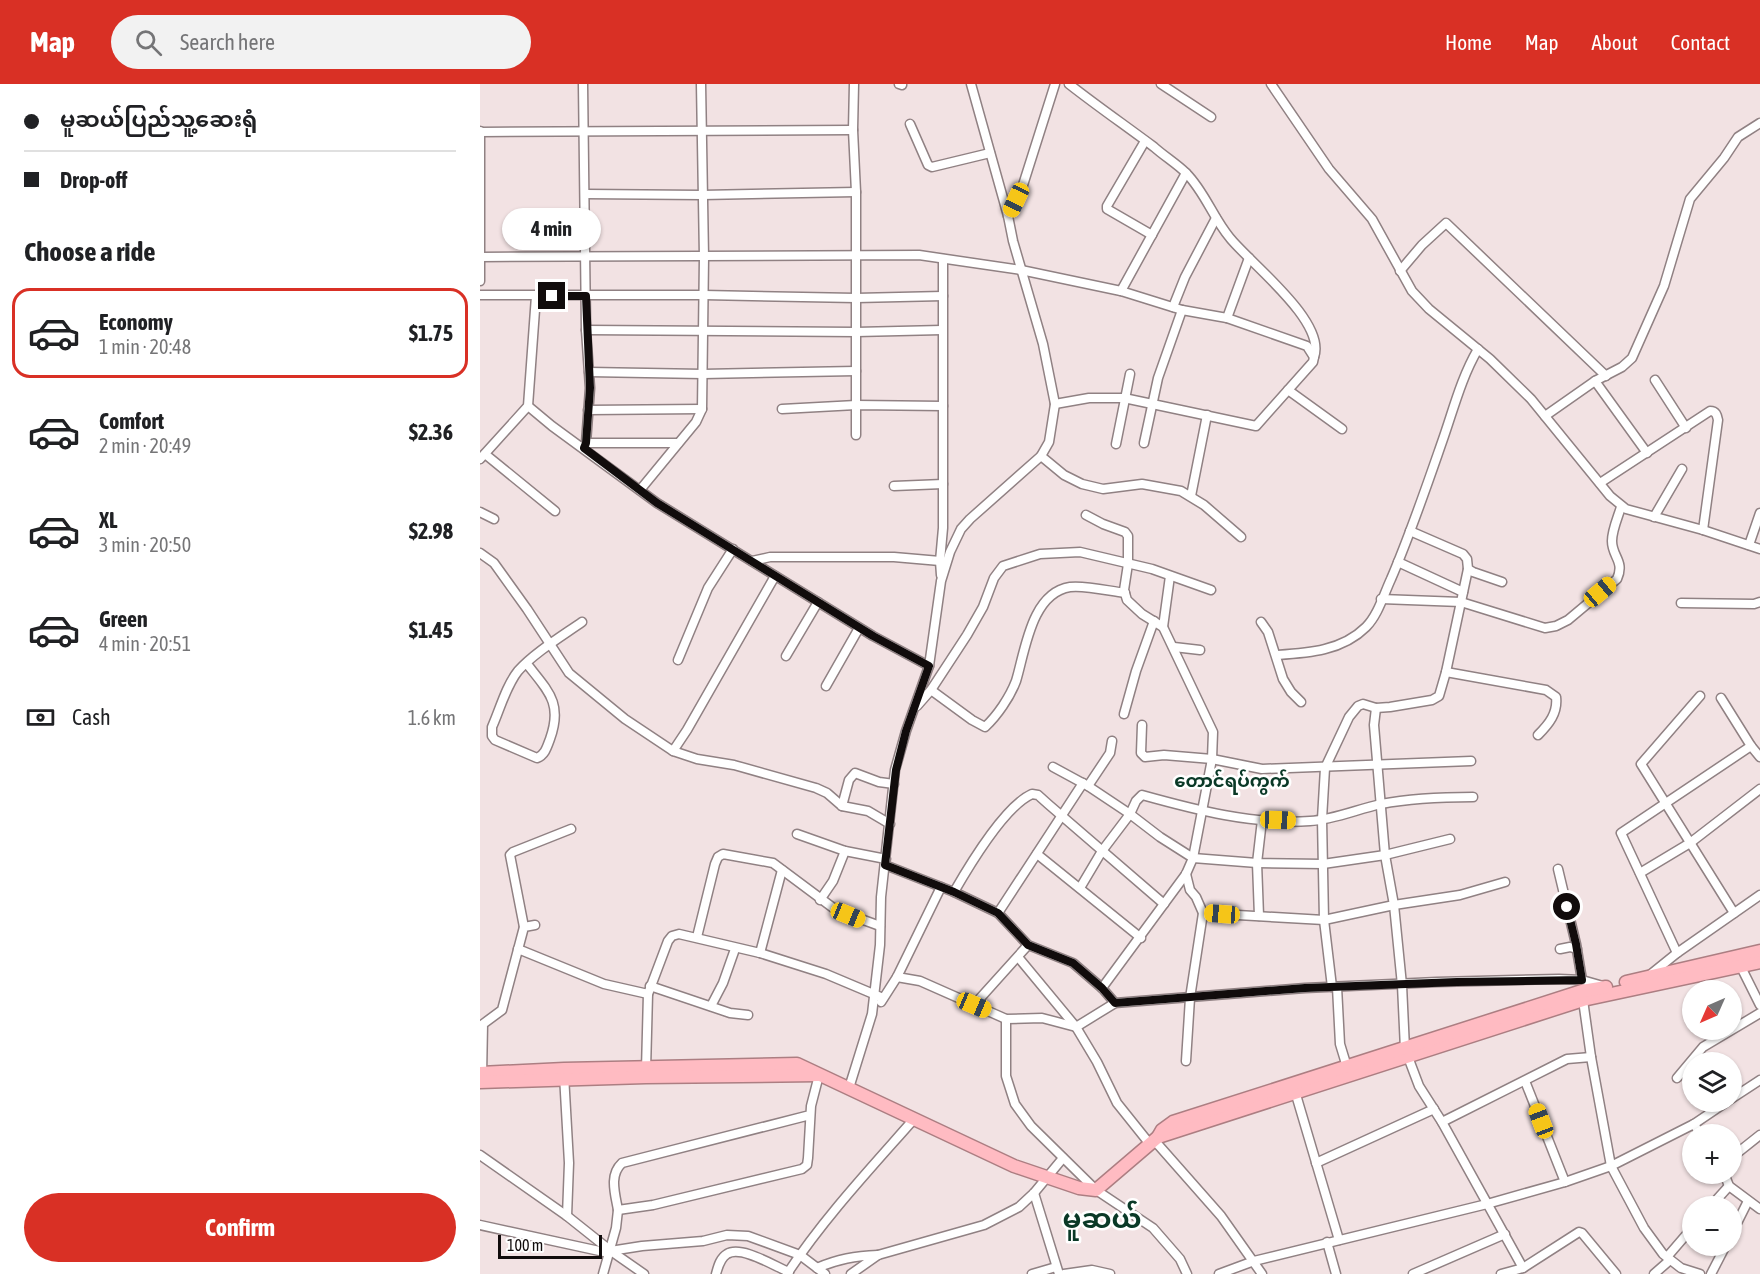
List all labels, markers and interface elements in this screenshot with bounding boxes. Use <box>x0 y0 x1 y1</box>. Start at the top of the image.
search box <box>111 15 531 69</box>
text: Map <box>30 26 75 58</box>
icon: search <box>132 26 165 59</box>
text: Search here <box>180 29 275 55</box>
text: Home <box>1445 30 1492 54</box>
text: Map <box>1525 30 1559 54</box>
text: About <box>1592 30 1638 54</box>
text: Contact <box>1671 30 1730 54</box>
text: မူဆယ်ပြည်သူ့ဆေးရုံ <box>60 106 257 132</box>
text: Drop-off <box>60 167 127 193</box>
car <box>1000 180 1032 220</box>
callout: 4 min <box>502 209 602 251</box>
text: 4 min <box>531 217 572 240</box>
text: Choose a ride <box>24 236 156 267</box>
route end <box>538 282 565 309</box>
icon: car <box>27 306 81 360</box>
text: Economy <box>99 309 173 335</box>
text: $1.75 <box>409 320 453 346</box>
text: 1 min · 20:48 <box>99 335 191 358</box>
icon: car <box>27 405 81 459</box>
text: Comfort <box>99 408 164 434</box>
text: $2.36 <box>409 419 453 445</box>
text: 2 min · 20:49 <box>99 434 191 457</box>
icon: car <box>27 504 81 558</box>
text: XL <box>99 507 117 533</box>
text: $2.98 <box>409 518 453 544</box>
text: 3 min · 20:50 <box>99 533 191 556</box>
car <box>1580 574 1620 610</box>
icon: car <box>27 603 81 657</box>
text: Green <box>99 606 148 632</box>
text: $1.45 <box>409 617 453 643</box>
text: 4 min · 20:51 <box>99 632 191 655</box>
icon: cash <box>24 701 57 734</box>
text: Cash <box>72 704 111 730</box>
text: 1.6 km <box>408 706 456 729</box>
district label: တောင်ရပ်ကွက် <box>1174 769 1290 795</box>
car <box>1260 810 1296 830</box>
route start <box>1553 893 1580 920</box>
car <box>828 900 868 930</box>
car <box>1203 904 1241 924</box>
north arrow <box>1682 980 1742 1040</box>
map controls <box>1682 980 1742 1256</box>
car <box>954 990 994 1020</box>
button: layers <box>1682 1052 1742 1112</box>
car <box>1526 1101 1556 1141</box>
button: + <box>1682 1124 1742 1184</box>
button: Confirm <box>24 1193 456 1262</box>
button: − <box>1682 1196 1742 1256</box>
district label: မူဆယ် <box>1063 1200 1141 1241</box>
scale bar <box>498 1232 602 1260</box>
text: 100 m <box>507 1236 543 1254</box>

